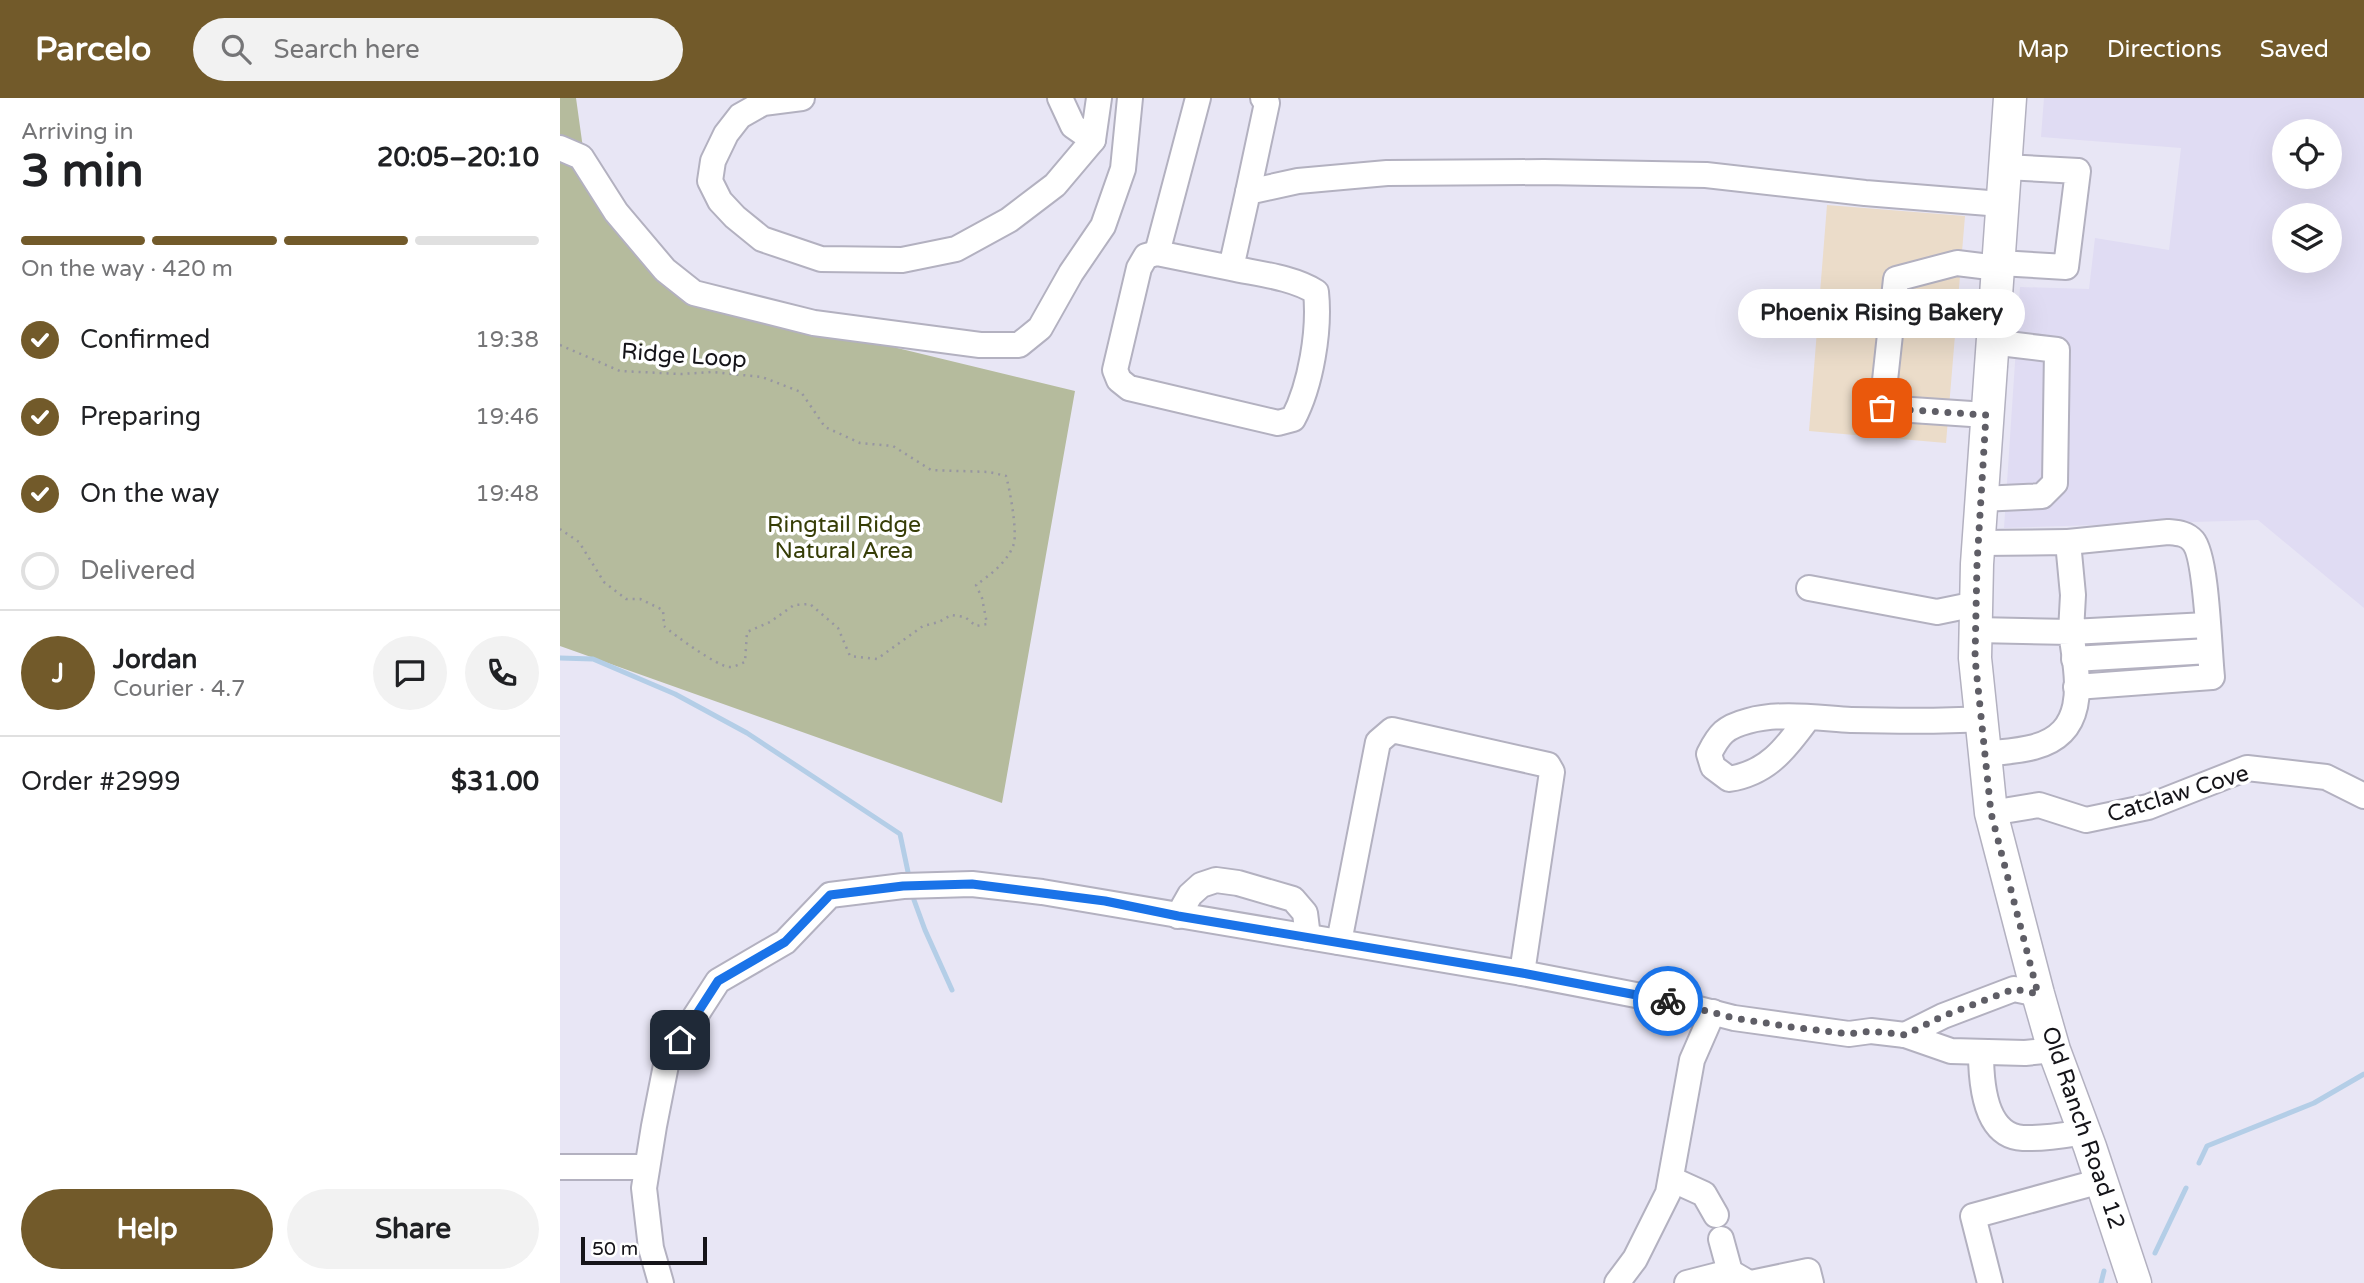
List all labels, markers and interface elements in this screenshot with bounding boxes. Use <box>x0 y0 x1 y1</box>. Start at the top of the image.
search box <box>193 18 683 81</box>
text: Parcelo <box>35 30 151 69</box>
icon: search <box>217 30 255 68</box>
text: Search here <box>273 34 420 65</box>
text: Map <box>2017 35 2069 64</box>
text: Directions <box>2107 35 2222 64</box>
text: Saved <box>2260 35 2329 64</box>
text: Arriving in <box>21 118 134 146</box>
map controls <box>2272 119 2342 273</box>
button: locate <box>2272 119 2342 189</box>
text: 20:05–20:10 <box>377 142 539 173</box>
text: 3 min <box>21 144 144 199</box>
button: layers <box>2272 203 2342 273</box>
text: On the way · 420 m <box>21 255 233 283</box>
callout: Phoenix Rising Bakery <box>1738 289 2026 338</box>
text: Phoenix Rising Bakery <box>1760 299 2003 327</box>
icon: check <box>21 321 59 359</box>
text: Confirmed <box>80 324 210 355</box>
text: 19:38 <box>475 326 539 354</box>
street label: Ridge Loop <box>620 338 748 374</box>
pin <box>1852 378 1912 438</box>
icon: bag <box>1863 389 1901 427</box>
icon: check <box>21 398 59 436</box>
text: Preparing <box>80 401 201 432</box>
text: 19:46 <box>475 403 539 431</box>
icon: check <box>21 475 59 513</box>
text: On the way <box>80 478 220 509</box>
text: 19:48 <box>475 480 539 508</box>
park label: Ringtail Ridge Natural Area <box>767 511 921 565</box>
text: Delivered <box>80 555 196 586</box>
button: chat <box>373 636 447 710</box>
button: phone <box>465 636 539 710</box>
text: Jordan <box>113 644 197 675</box>
text: J <box>52 658 64 689</box>
text: Courier · 4.7 <box>113 675 246 703</box>
street label: Catclaw Cove <box>2104 759 2252 829</box>
text: Order #2999 <box>21 766 181 797</box>
text: $31.00 <box>451 766 539 797</box>
courier <box>1633 966 1703 1036</box>
icon: bike <box>1649 982 1687 1020</box>
pin <box>650 1010 710 1070</box>
icon: home <box>661 1021 699 1059</box>
street label: Old Ranch Road 12 <box>2035 1023 2131 1233</box>
button: Help <box>21 1189 273 1269</box>
button: Share <box>287 1189 539 1269</box>
scale bar <box>581 1234 707 1266</box>
text: 50 m <box>592 1238 638 1260</box>

